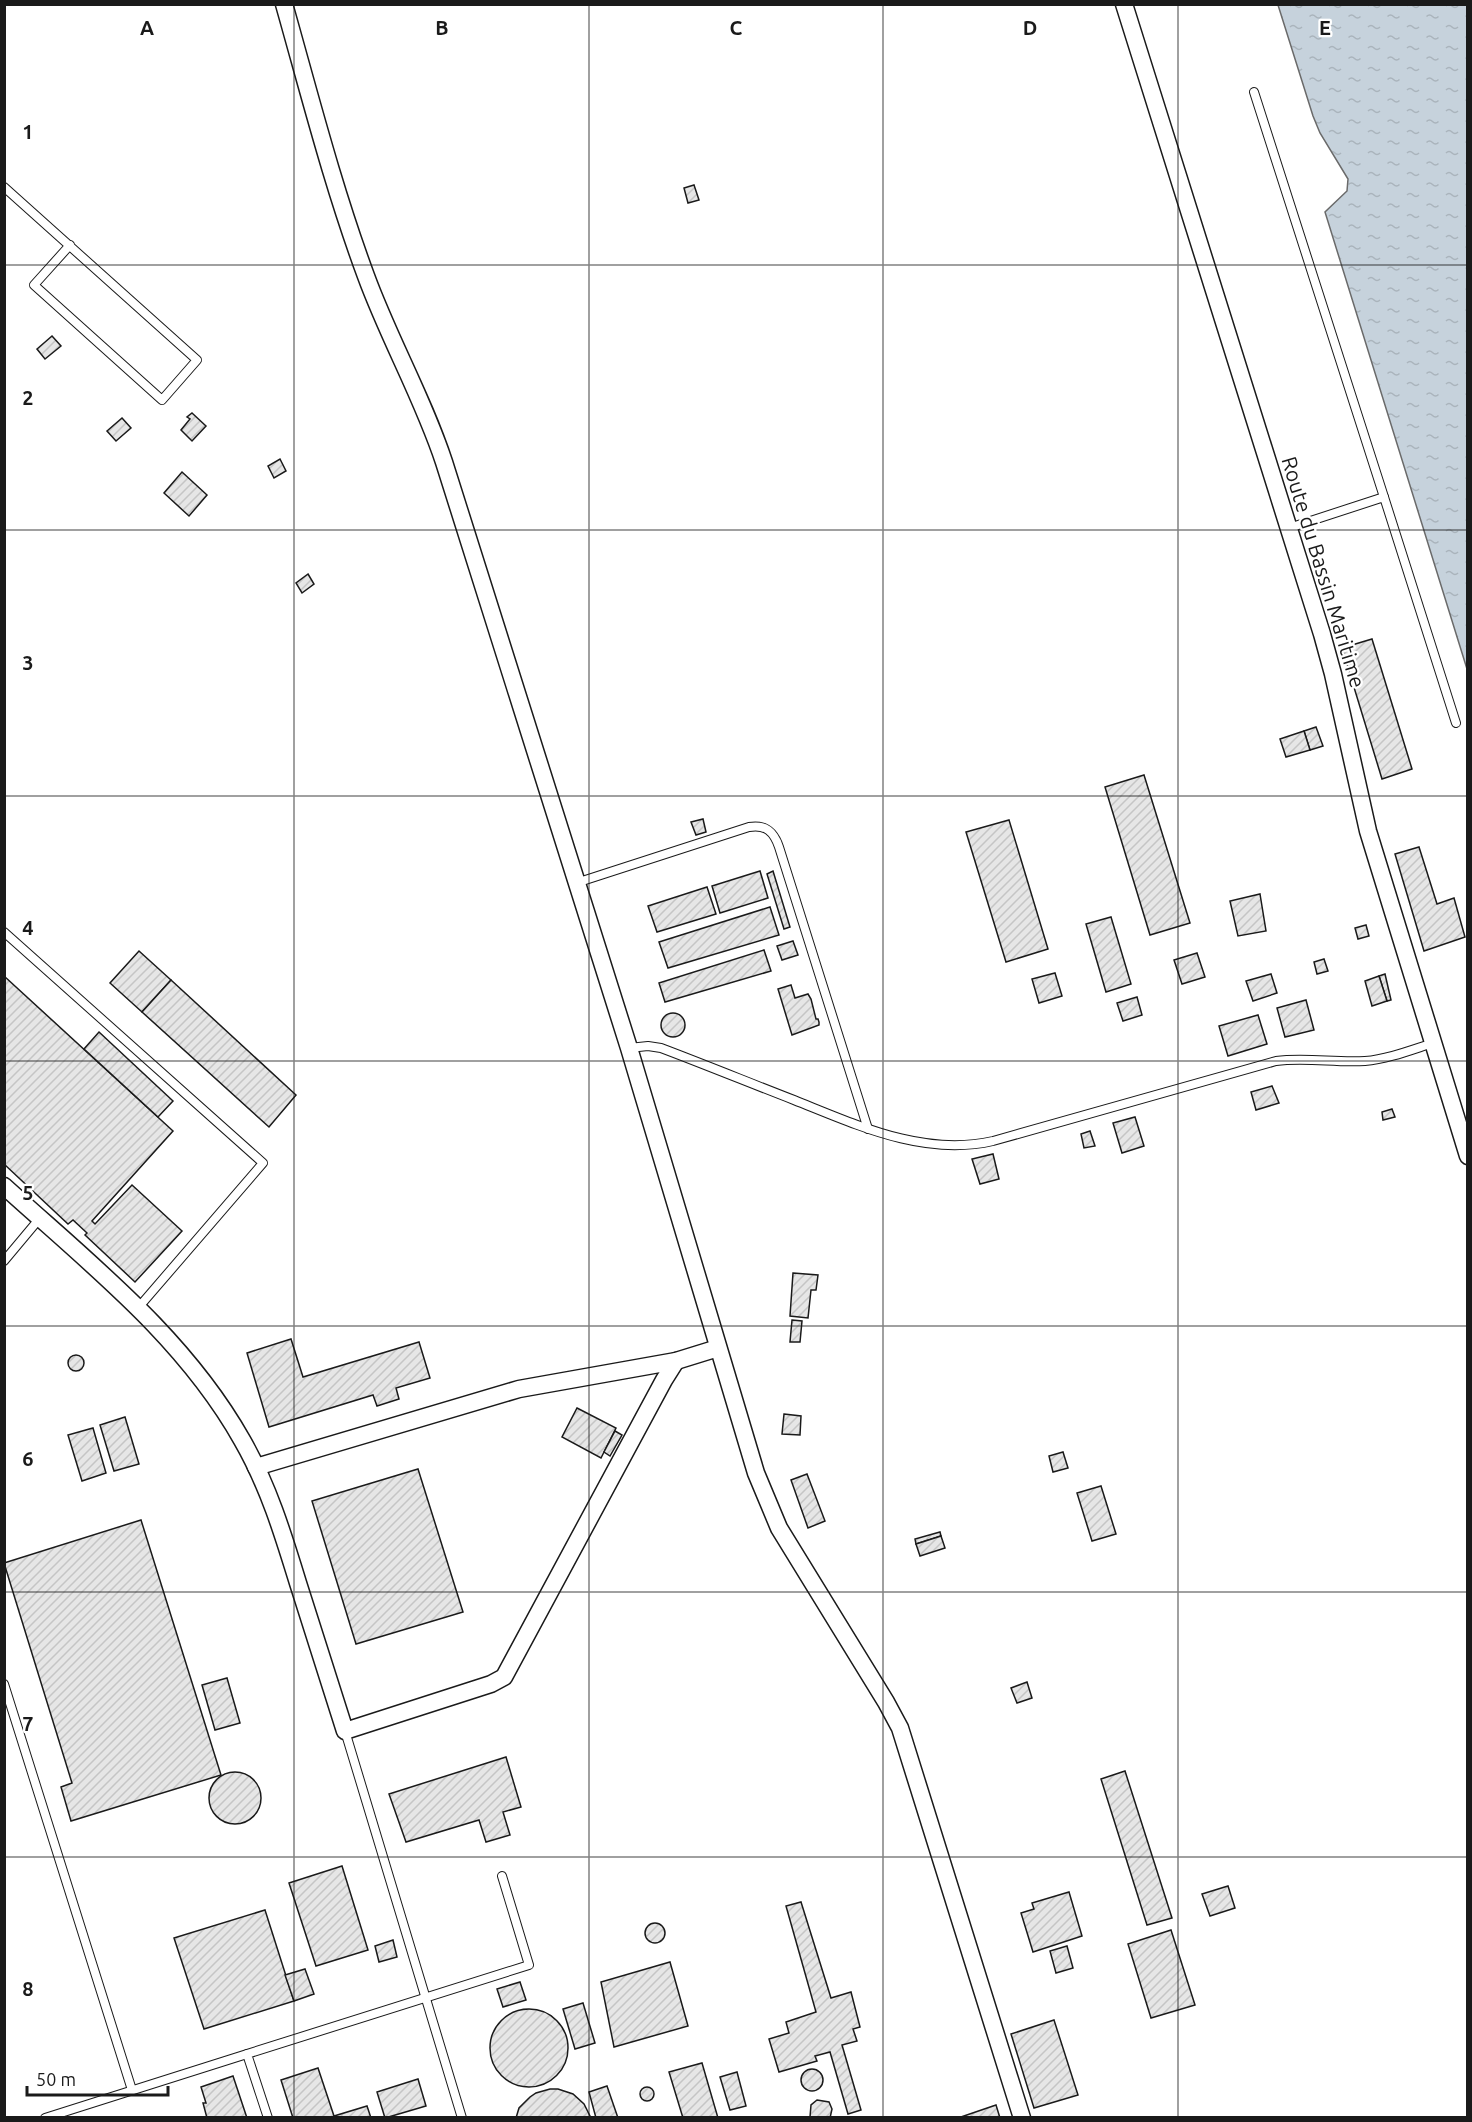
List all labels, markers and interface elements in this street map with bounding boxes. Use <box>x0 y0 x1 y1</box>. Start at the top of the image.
text: A <box>140 16 154 39</box>
text: B <box>435 16 449 39</box>
text: C <box>730 16 743 39</box>
text: D <box>1023 16 1037 39</box>
text: E <box>1319 16 1331 39</box>
text: 1 <box>22 120 34 143</box>
text: 2 <box>22 386 34 409</box>
street label: Route du Bassin Maritime <box>1277 454 1371 690</box>
text: 3 <box>22 651 34 674</box>
text: 4 <box>22 916 34 939</box>
text: 5 <box>22 1181 34 1204</box>
text: 6 <box>22 1447 34 1470</box>
text: 7 <box>22 1712 34 1735</box>
text: 8 <box>22 1977 34 2000</box>
scale bar <box>27 2059 168 2097</box>
text: 50 m <box>36 2069 76 2089</box>

